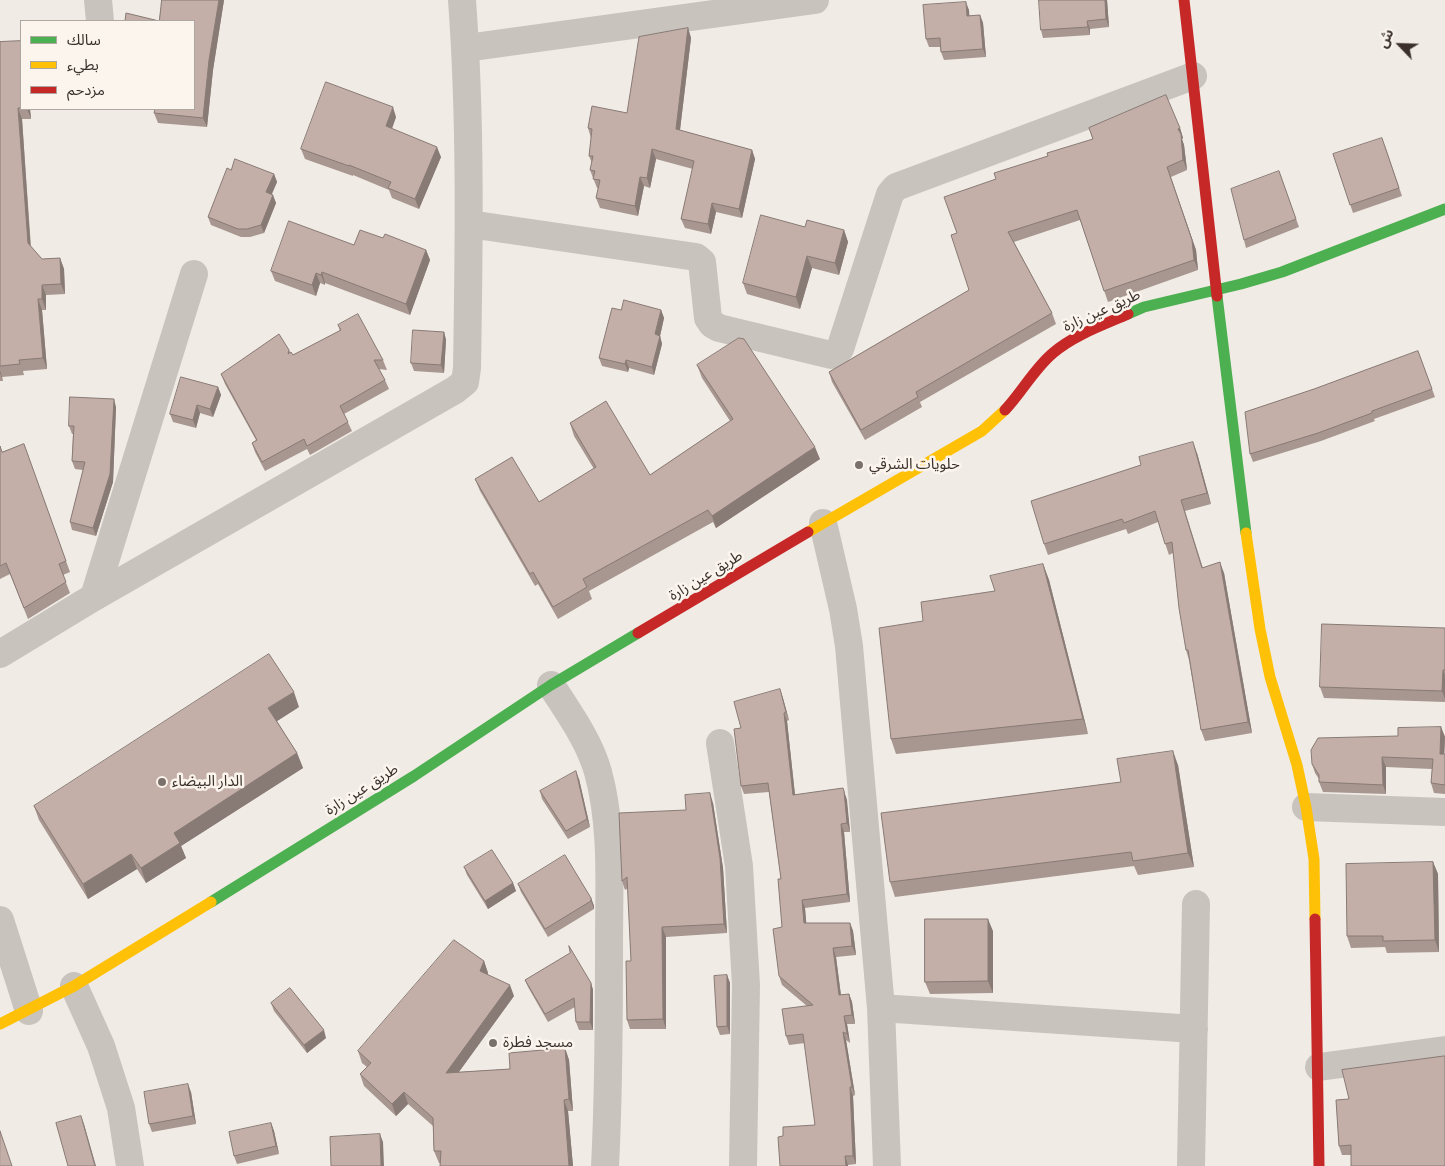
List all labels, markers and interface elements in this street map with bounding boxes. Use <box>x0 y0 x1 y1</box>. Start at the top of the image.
legend <box>20 20 195 110</box>
north arrow <box>1375 20 1425 70</box>
text: ش <box>1374 26 1398 51</box>
text: سالك <box>67 31 101 49</box>
text: بطيء <box>67 56 99 74</box>
text: مزدحم <box>67 81 105 99</box>
street label: طريق عين زارة <box>1061 286 1143 336</box>
place label: حلويات الشرقي <box>869 456 960 474</box>
marker: حلويات الشرقي <box>853 459 865 471</box>
street label: طريق عين زارة <box>666 547 746 605</box>
street label: طريق عين زارة <box>322 760 402 820</box>
place label: الدار البيضاء <box>172 773 243 791</box>
marker: الدار البيضاء <box>156 776 168 788</box>
place label: مسجد فطرة <box>503 1034 573 1052</box>
marker: مسجد فطرة <box>487 1037 499 1049</box>

